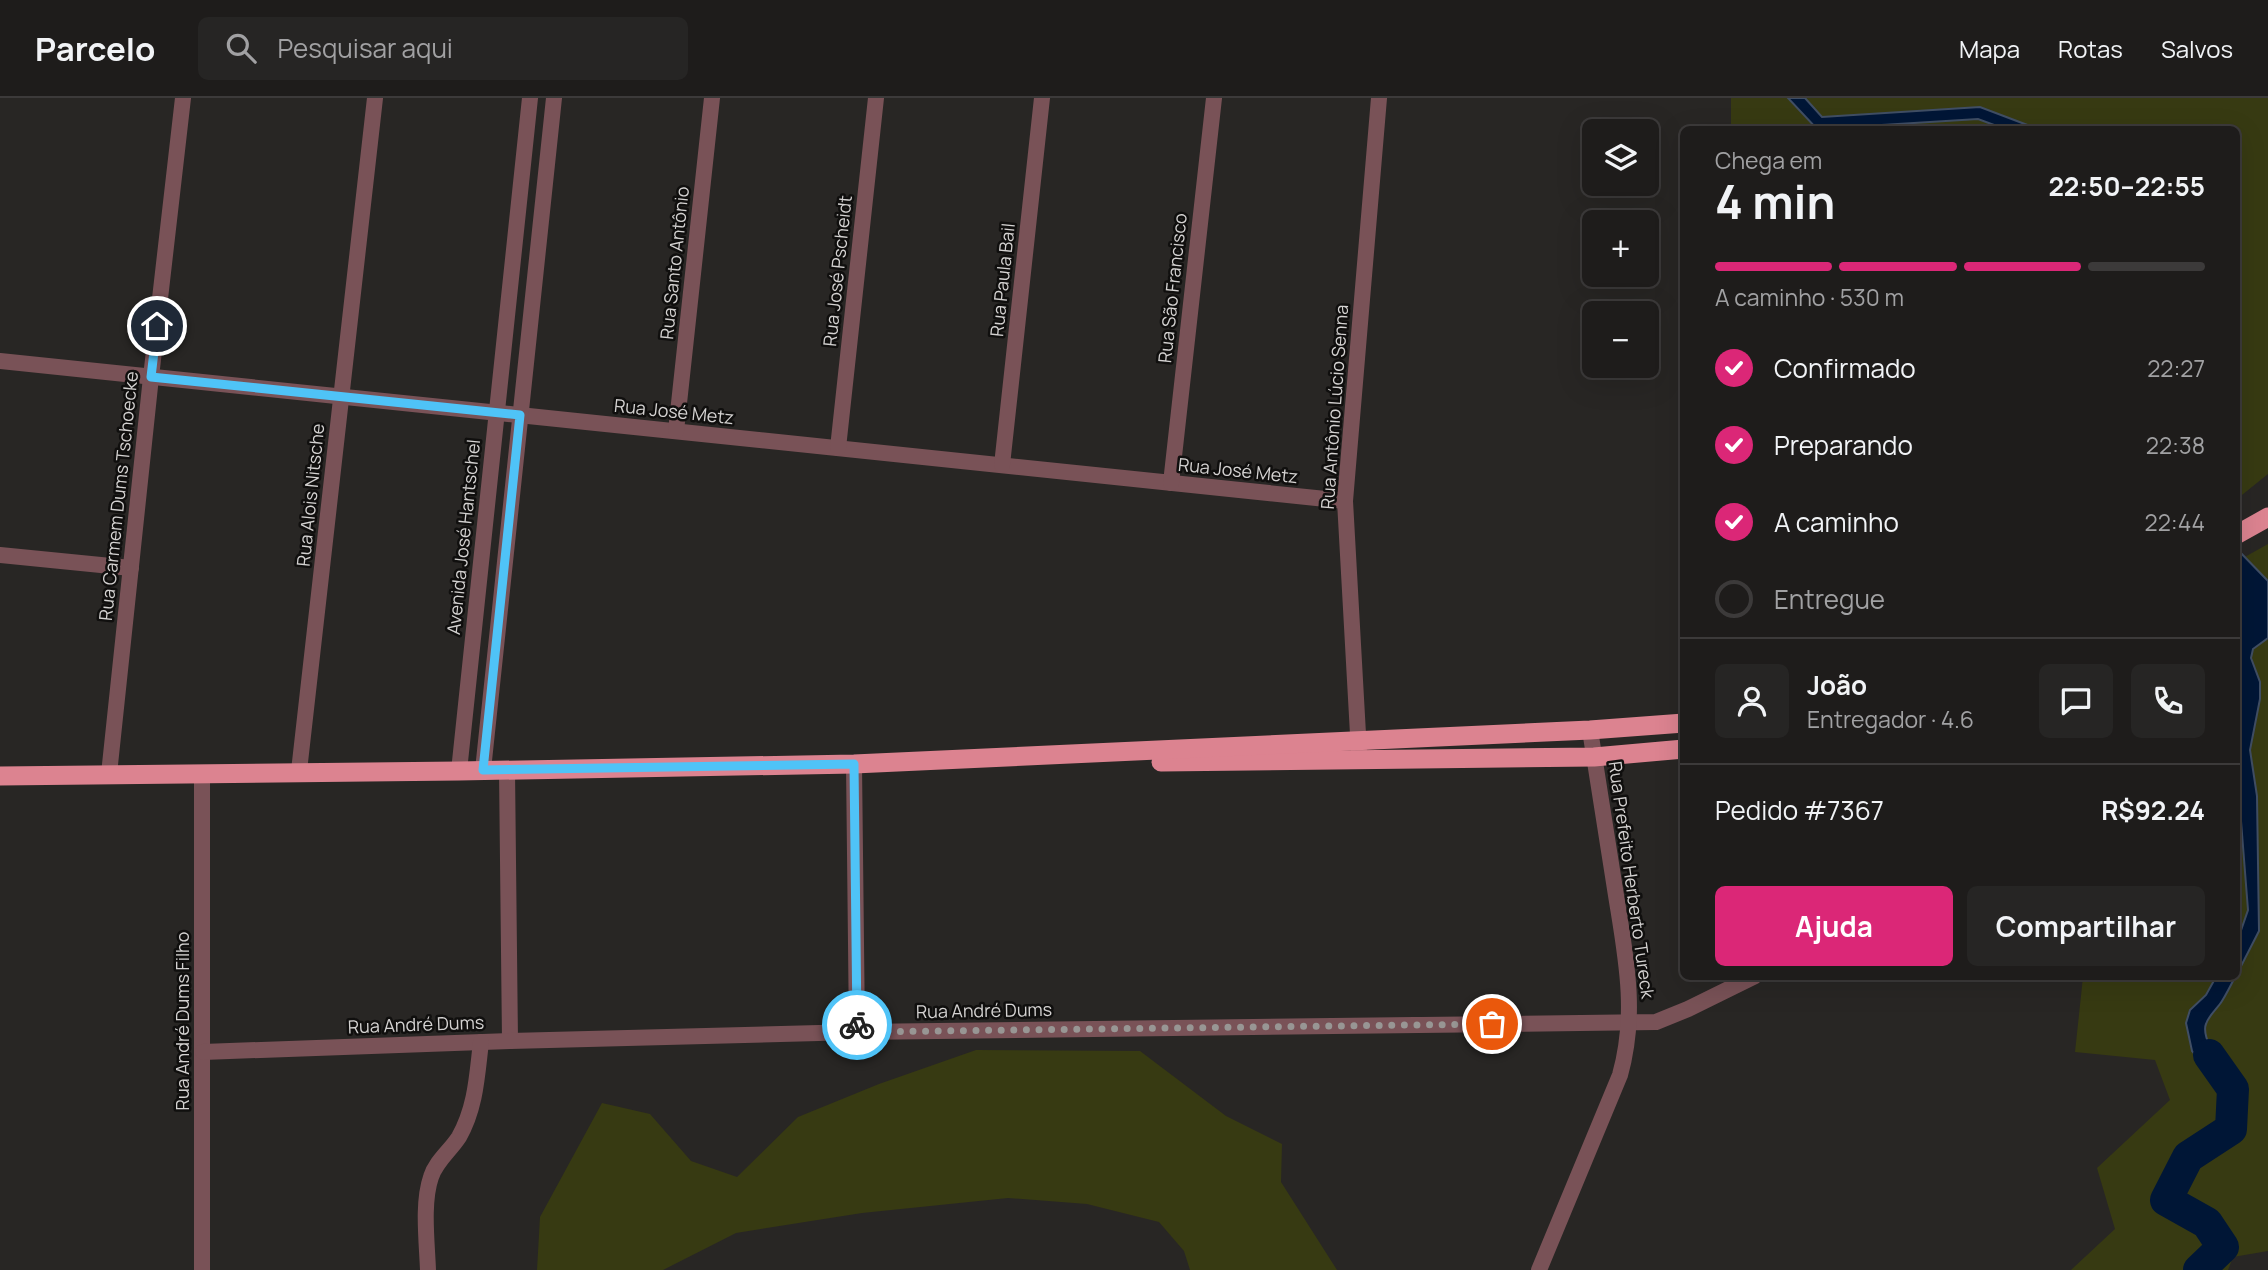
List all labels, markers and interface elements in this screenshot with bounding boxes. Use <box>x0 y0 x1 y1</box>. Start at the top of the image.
search box <box>198 17 688 80</box>
text: Parcelo <box>35 26 156 71</box>
icon: search <box>222 29 260 67</box>
text: Pesquisar aqui <box>278 30 453 66</box>
text: Mapa <box>1959 32 2020 65</box>
text: Rotas <box>2058 32 2123 65</box>
text: Salvos <box>2161 32 2233 65</box>
map controls <box>1582 119 1659 378</box>
button: layers <box>1582 119 1659 196</box>
text: Chega em <box>1715 144 1822 176</box>
text: 22:50–22:55 <box>2048 168 2205 204</box>
text: 4 min <box>1715 170 1835 233</box>
street label: Rua Santo Antônio <box>654 185 694 341</box>
street label: Rua José Pscheidt <box>817 194 857 348</box>
button: + <box>1582 210 1659 287</box>
street label: Rua São Francisco <box>1152 212 1192 364</box>
street label: Rua Paula Bail <box>984 222 1020 338</box>
text: A caminho · 530 m <box>1715 281 1904 313</box>
pin <box>127 296 187 356</box>
button: − <box>1582 301 1659 378</box>
street label: Rua Antônio Lúcio Senna <box>1315 304 1353 510</box>
icon: home <box>138 307 176 345</box>
icon: check <box>1715 349 1753 387</box>
text: Confirmado <box>1774 350 1916 386</box>
text: 22:27 <box>2147 352 2205 384</box>
street label: Rua Carmem Dums Tschoecke <box>93 370 143 622</box>
street label: Rua José Metz <box>613 393 735 429</box>
street label: Rua Alois Nitsche <box>291 422 329 568</box>
icon: check <box>1715 426 1753 464</box>
text: Preparando <box>1774 427 1913 463</box>
text: 22:38 <box>2146 429 2205 461</box>
street label: Avenida José Hantschel <box>441 438 485 636</box>
street label: Rua José Metz <box>1177 452 1299 488</box>
icon: check <box>1715 503 1753 541</box>
text: A caminho <box>1774 504 1899 540</box>
text: 22:44 <box>2145 506 2205 538</box>
text: Entregue <box>1774 581 1885 617</box>
button: person <box>1715 664 1789 738</box>
button: chat <box>2039 664 2113 738</box>
button: phone <box>2131 664 2205 738</box>
text: João <box>1807 667 1867 703</box>
text: Entregador · 4.6 <box>1807 703 1974 735</box>
street label: Rua Prefeito Herberto Tureck <box>1603 760 1661 1001</box>
text: Pedido #7367 <box>1715 792 1884 828</box>
text: R$92.24 <box>2101 792 2205 828</box>
button: Ajuda <box>1715 886 1953 966</box>
button: Compartilhar <box>1967 886 2205 966</box>
street label: Rua André Dums Filho <box>170 932 194 1110</box>
courier <box>822 990 892 1060</box>
pin <box>1462 994 1522 1054</box>
street label: Rua André Dums <box>916 997 1052 1023</box>
icon: bag <box>1473 1005 1511 1043</box>
icon: bike <box>838 1006 876 1044</box>
street label: Rua André Dums <box>347 1010 485 1038</box>

